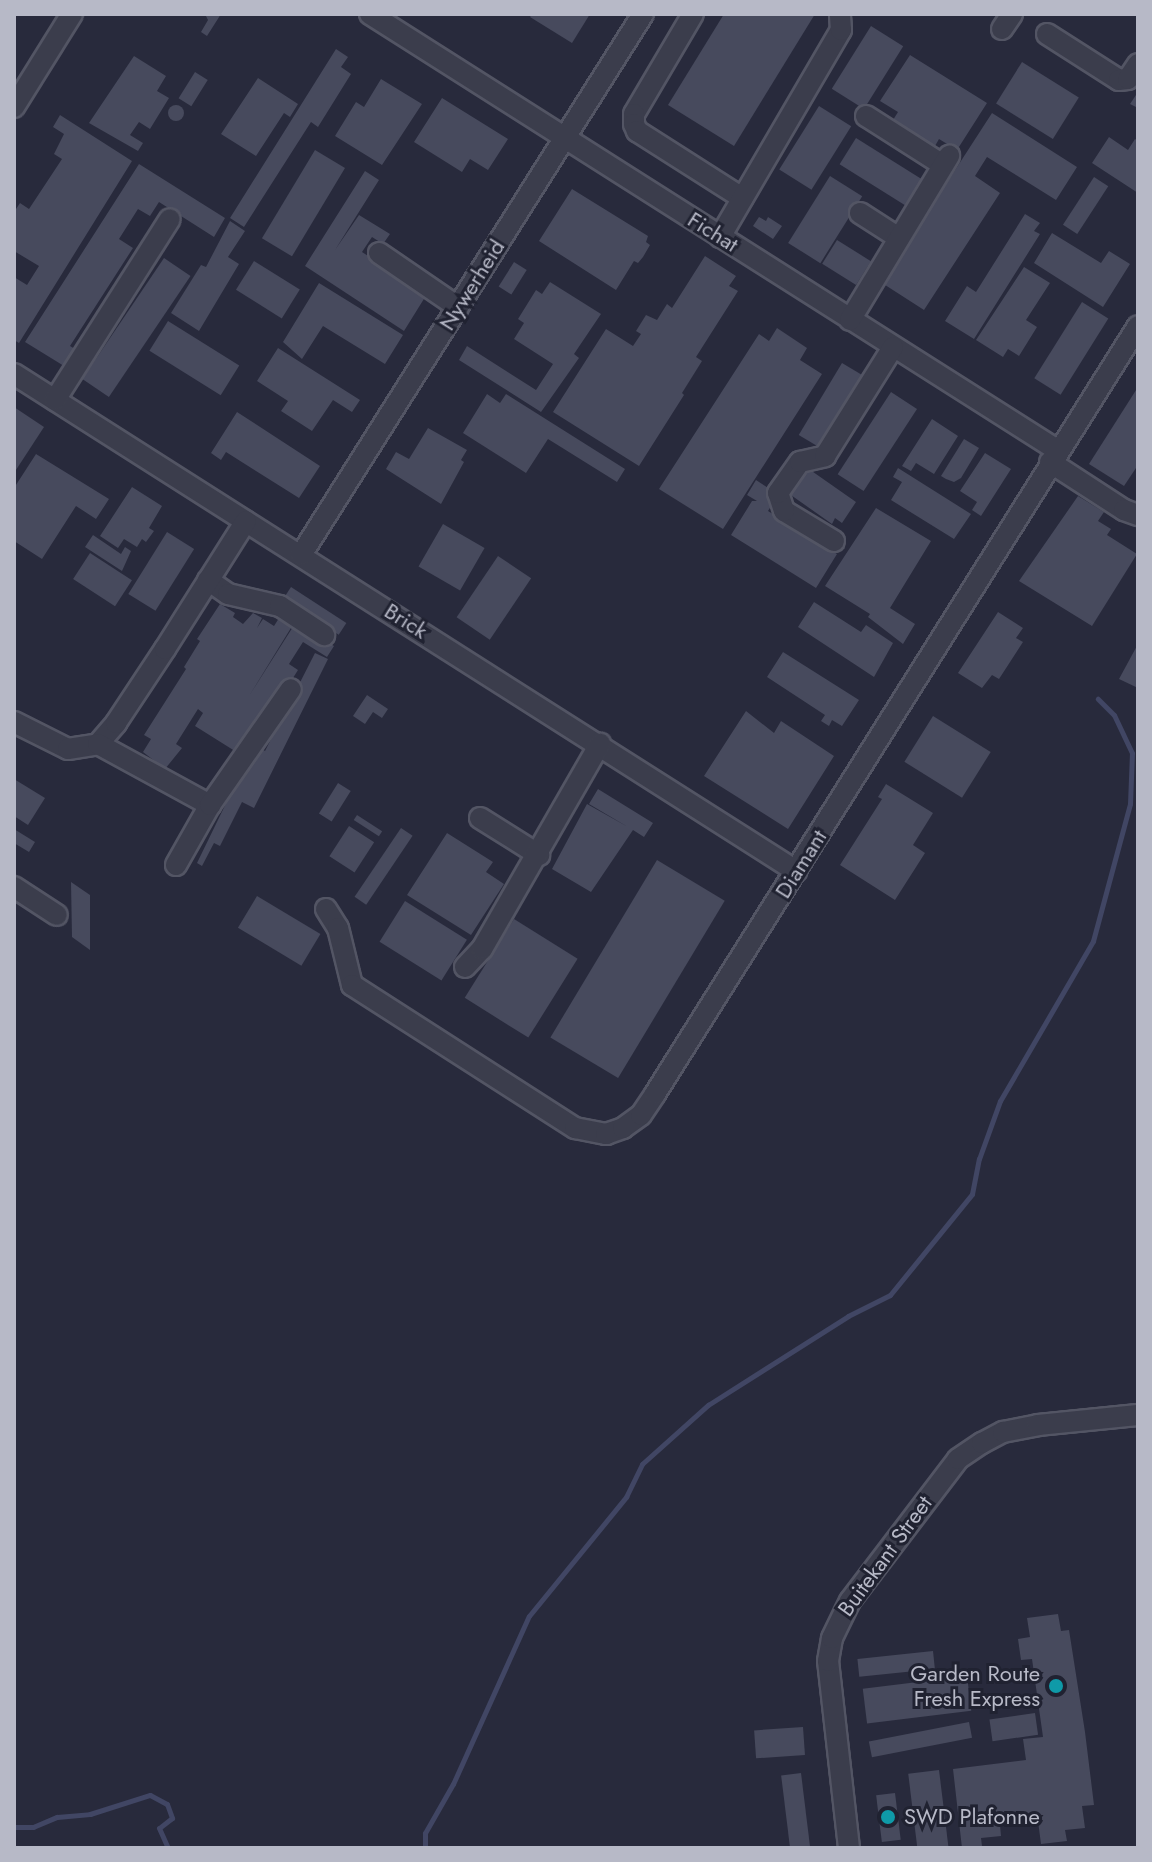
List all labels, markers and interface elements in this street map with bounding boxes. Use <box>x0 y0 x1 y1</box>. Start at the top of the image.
street label: Fichat <box>683 206 743 258</box>
street label: Nywerheid <box>434 235 510 335</box>
street label: Brick <box>380 598 432 644</box>
street label: Diamant <box>770 825 832 903</box>
street label: Buitekant Street <box>832 1491 938 1621</box>
place label: Garden Route Fresh Express <box>910 1660 1040 1712</box>
marker: Garden Route Fresh Express <box>1047 1677 1065 1695</box>
place label: SWD Plafonne <box>904 1804 1040 1830</box>
marker: SWD Plafonne <box>879 1808 897 1826</box>

